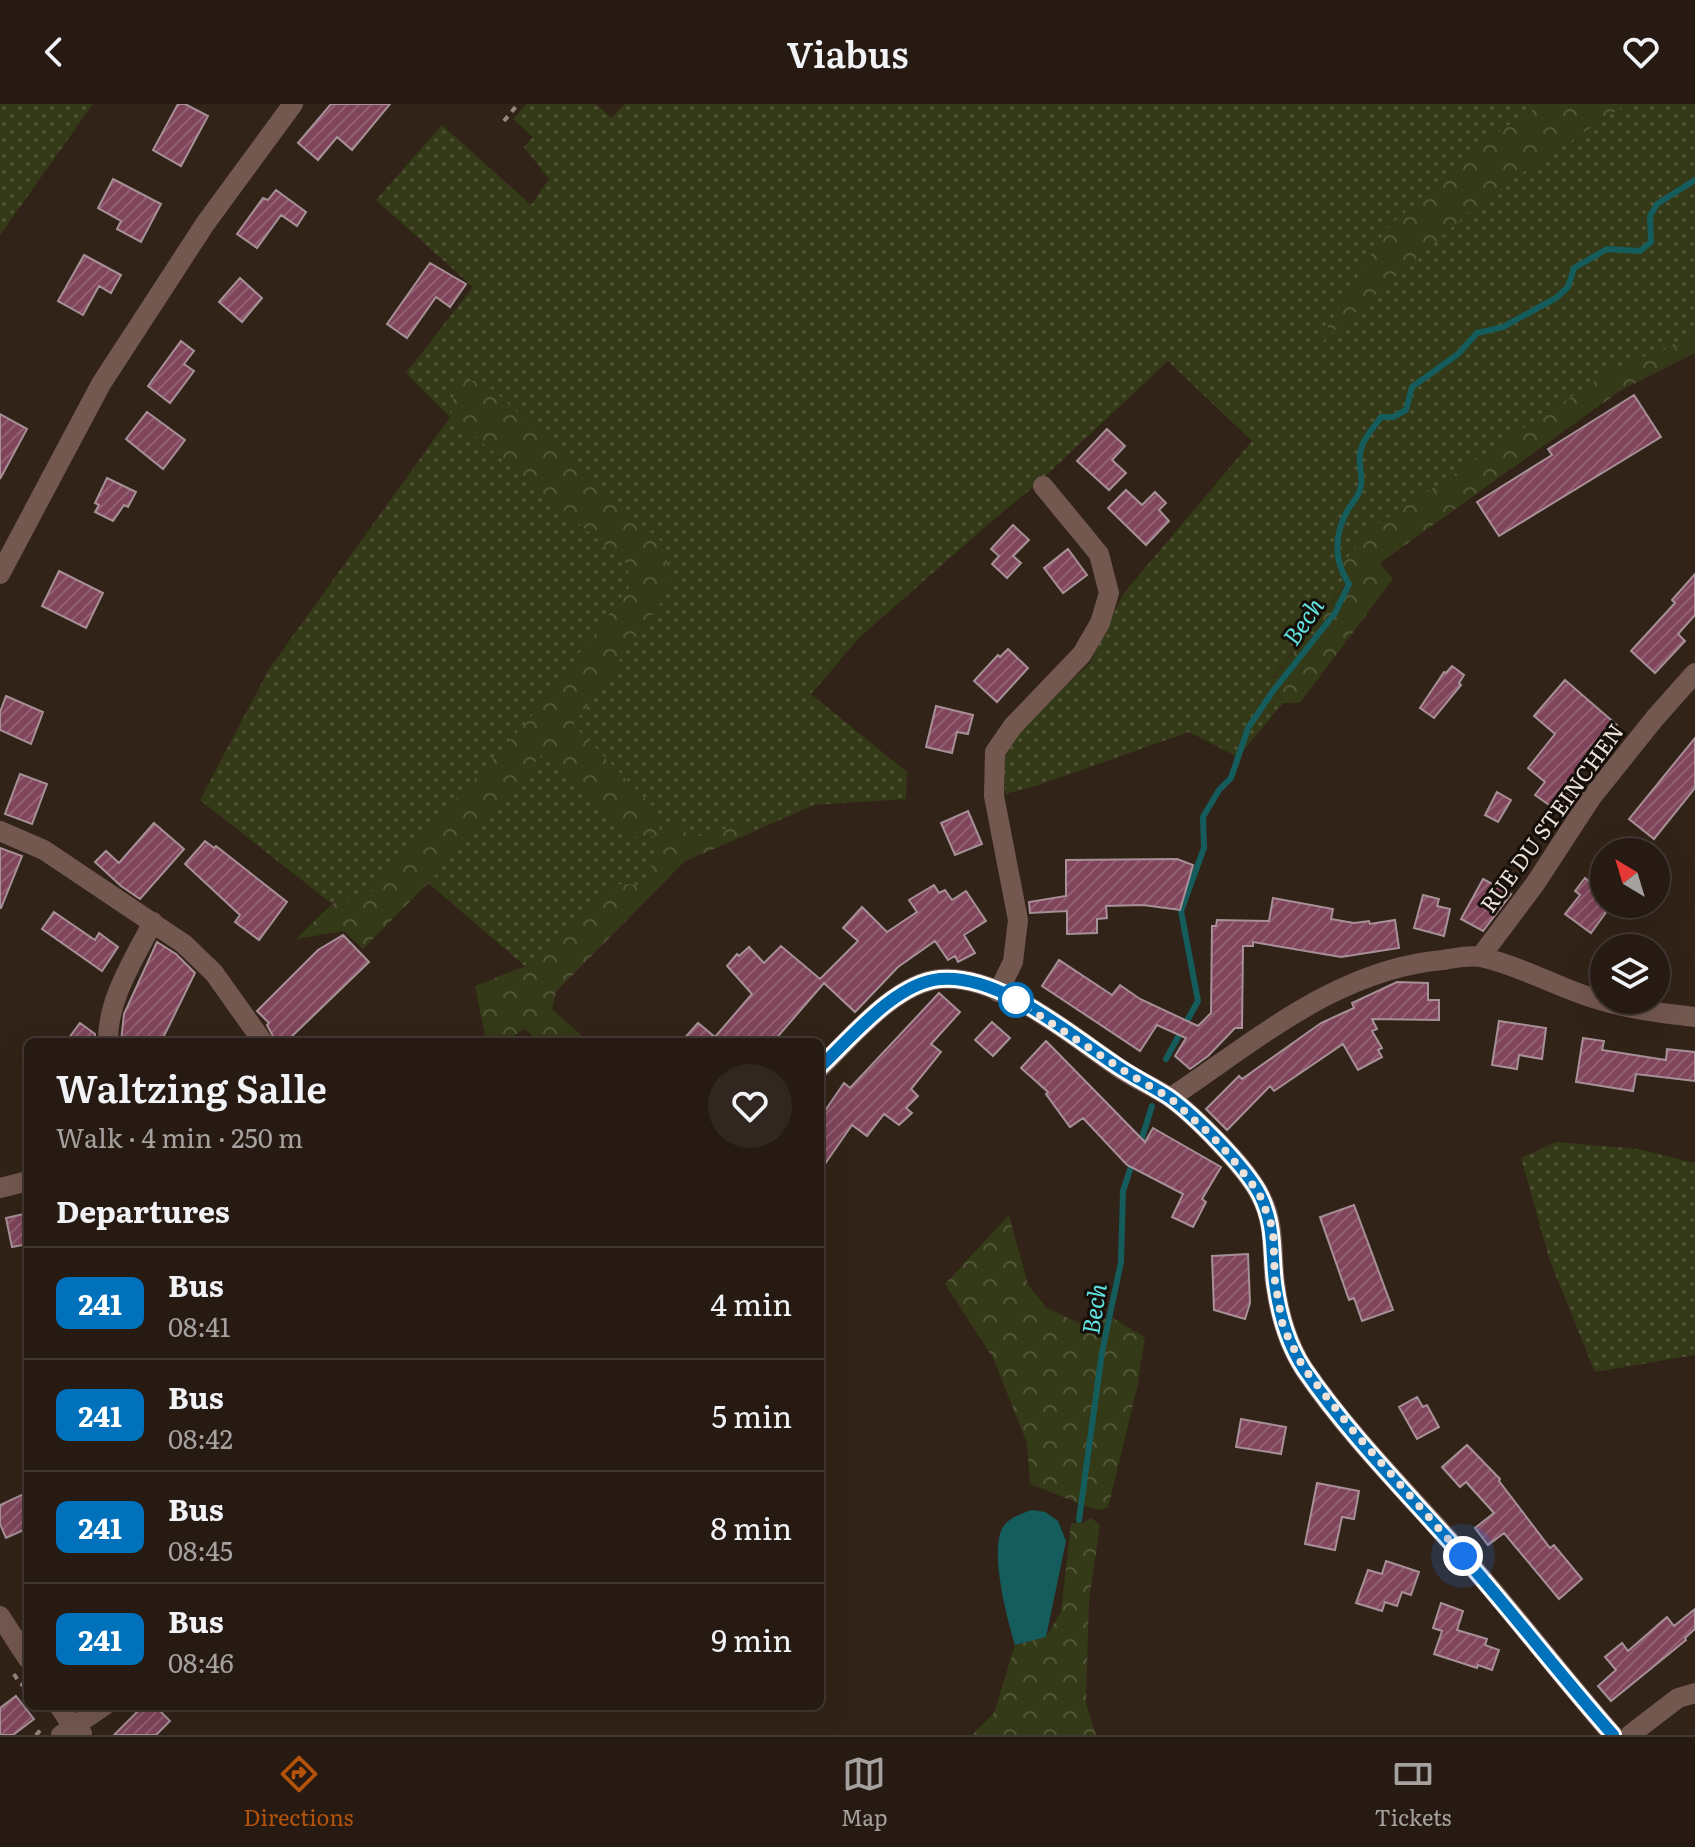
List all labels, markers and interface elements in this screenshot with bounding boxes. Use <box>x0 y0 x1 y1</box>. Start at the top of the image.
text: Viabus <box>786 26 909 79</box>
icon: back <box>32 30 76 74</box>
icon: heart <box>1619 30 1663 74</box>
water label: Bech <box>1273 590 1331 652</box>
street label: RUE DU STEINCHEN <box>1471 716 1631 918</box>
north arrow <box>1590 838 1670 918</box>
map controls <box>1590 838 1670 1014</box>
button: layers <box>1590 934 1670 1014</box>
unlabelled marker <box>999 983 1033 1017</box>
text: Waltzing Salle <box>56 1058 327 1115</box>
button: heart <box>708 1064 792 1148</box>
text: Walk · 4 min · 250 m <box>56 1117 303 1156</box>
text: Departures <box>56 1188 230 1232</box>
text: Bus <box>168 1262 224 1306</box>
text: 4 min <box>711 1281 792 1325</box>
water label: Bech <box>1071 1281 1114 1337</box>
text: 241 <box>78 1282 122 1324</box>
text: 08:41 <box>168 1306 230 1345</box>
text: Bus <box>168 1374 224 1418</box>
text: 5 min <box>712 1393 792 1437</box>
text: 241 <box>78 1394 122 1436</box>
text: 08:42 <box>168 1418 233 1457</box>
text: Bus <box>168 1486 224 1530</box>
text: 8 min <box>711 1505 792 1549</box>
text: 241 <box>78 1506 122 1548</box>
text: 08:45 <box>168 1530 233 1569</box>
your location <box>1443 1536 1483 1576</box>
text: Bus <box>168 1598 224 1642</box>
text: 9 min <box>711 1617 792 1661</box>
text: 241 <box>78 1618 122 1660</box>
text: 08:46 <box>168 1642 234 1681</box>
tab: Directions <box>244 1752 353 1833</box>
tab: Map <box>841 1752 887 1833</box>
tab: Tickets <box>1375 1752 1451 1833</box>

